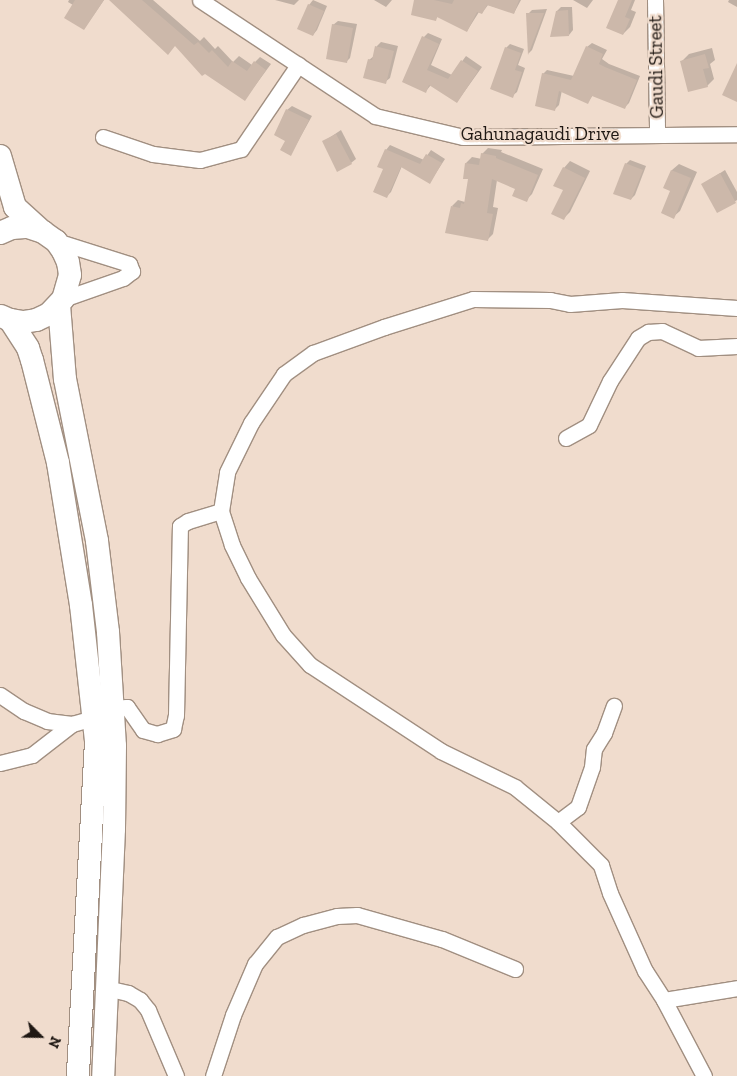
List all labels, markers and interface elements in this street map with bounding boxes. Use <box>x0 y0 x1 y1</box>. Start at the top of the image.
street label: Gaudi Street <box>644 15 668 119</box>
street label: Gahunagaudi Drive <box>461 123 619 145</box>
north arrow <box>15 1011 65 1061</box>
text: N <box>44 1034 64 1050</box>

